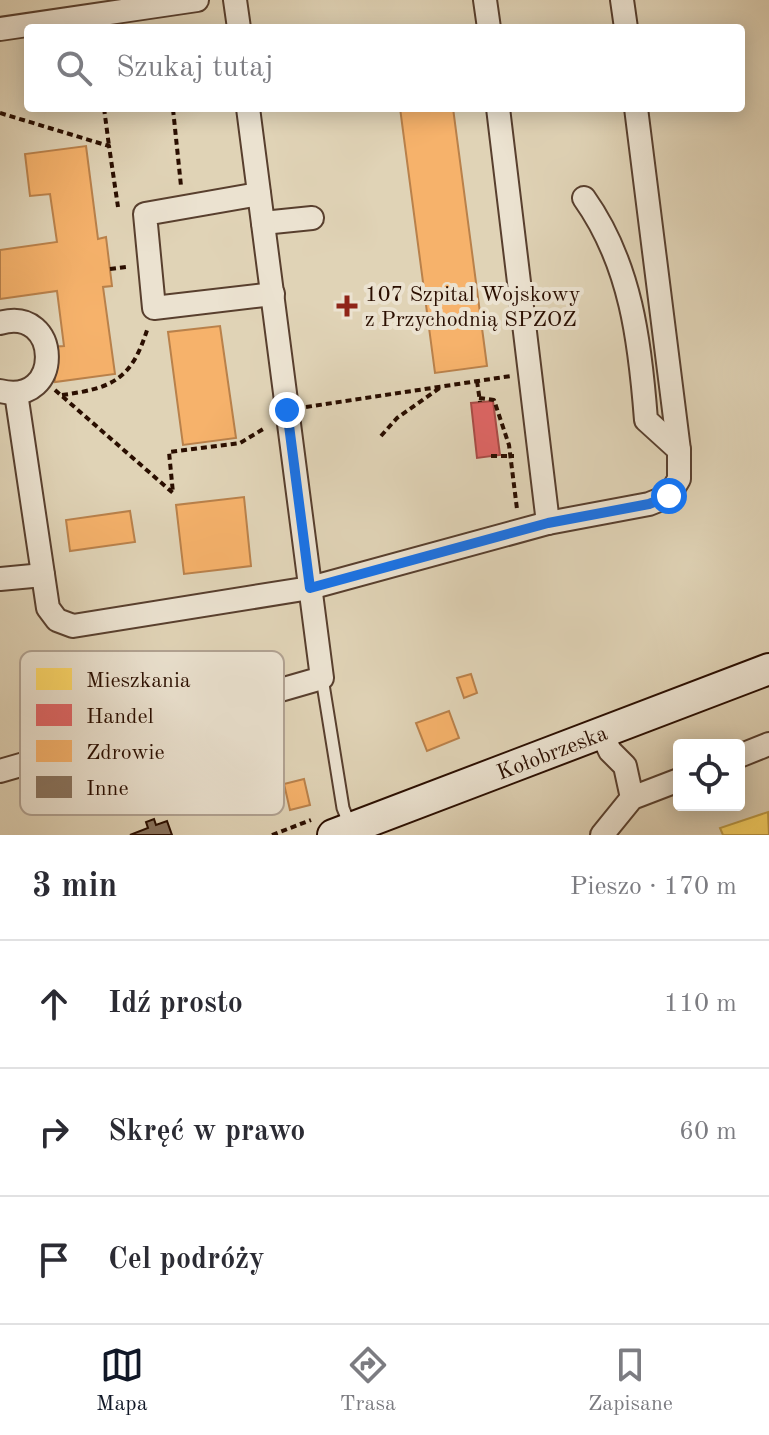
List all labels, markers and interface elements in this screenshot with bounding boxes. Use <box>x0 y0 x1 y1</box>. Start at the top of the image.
search box <box>24 24 745 112</box>
icon: search <box>52 46 96 90</box>
text: Szukaj tutaj <box>116 53 274 83</box>
place label: 107 Szpital Wojskowy z Przychodnią SPZOZ <box>365 284 581 331</box>
marker: 107 Szpital Wojskowy z Przychodnią SPZOZ <box>336 295 358 317</box>
route end <box>269 392 305 428</box>
route start <box>651 478 687 514</box>
legend <box>20 651 284 815</box>
text: Mieszkania <box>86 670 191 692</box>
text: Handel <box>86 706 154 728</box>
street label: Kołobrzeska <box>494 723 611 785</box>
map controls <box>673 739 745 811</box>
button: locate <box>673 739 745 811</box>
text: Zdrowie <box>86 742 165 764</box>
text: Inne <box>86 778 129 800</box>
text: 3 min <box>32 870 117 904</box>
text: Pieszo · 170 m <box>570 874 737 900</box>
icon: ahead <box>32 982 76 1026</box>
text: Idź prosto <box>108 989 243 1019</box>
text: 110 m <box>664 991 737 1017</box>
icon: right <box>32 1110 76 1154</box>
text: Skręć w prawo <box>108 1117 305 1147</box>
text: 60 m <box>679 1119 737 1145</box>
icon: arrive <box>32 1238 76 1282</box>
text: Cel podróży <box>108 1245 265 1275</box>
tab: Mapa <box>96 1343 148 1418</box>
tab: Trasa <box>340 1343 396 1418</box>
tab: Zapisane <box>588 1343 673 1418</box>

